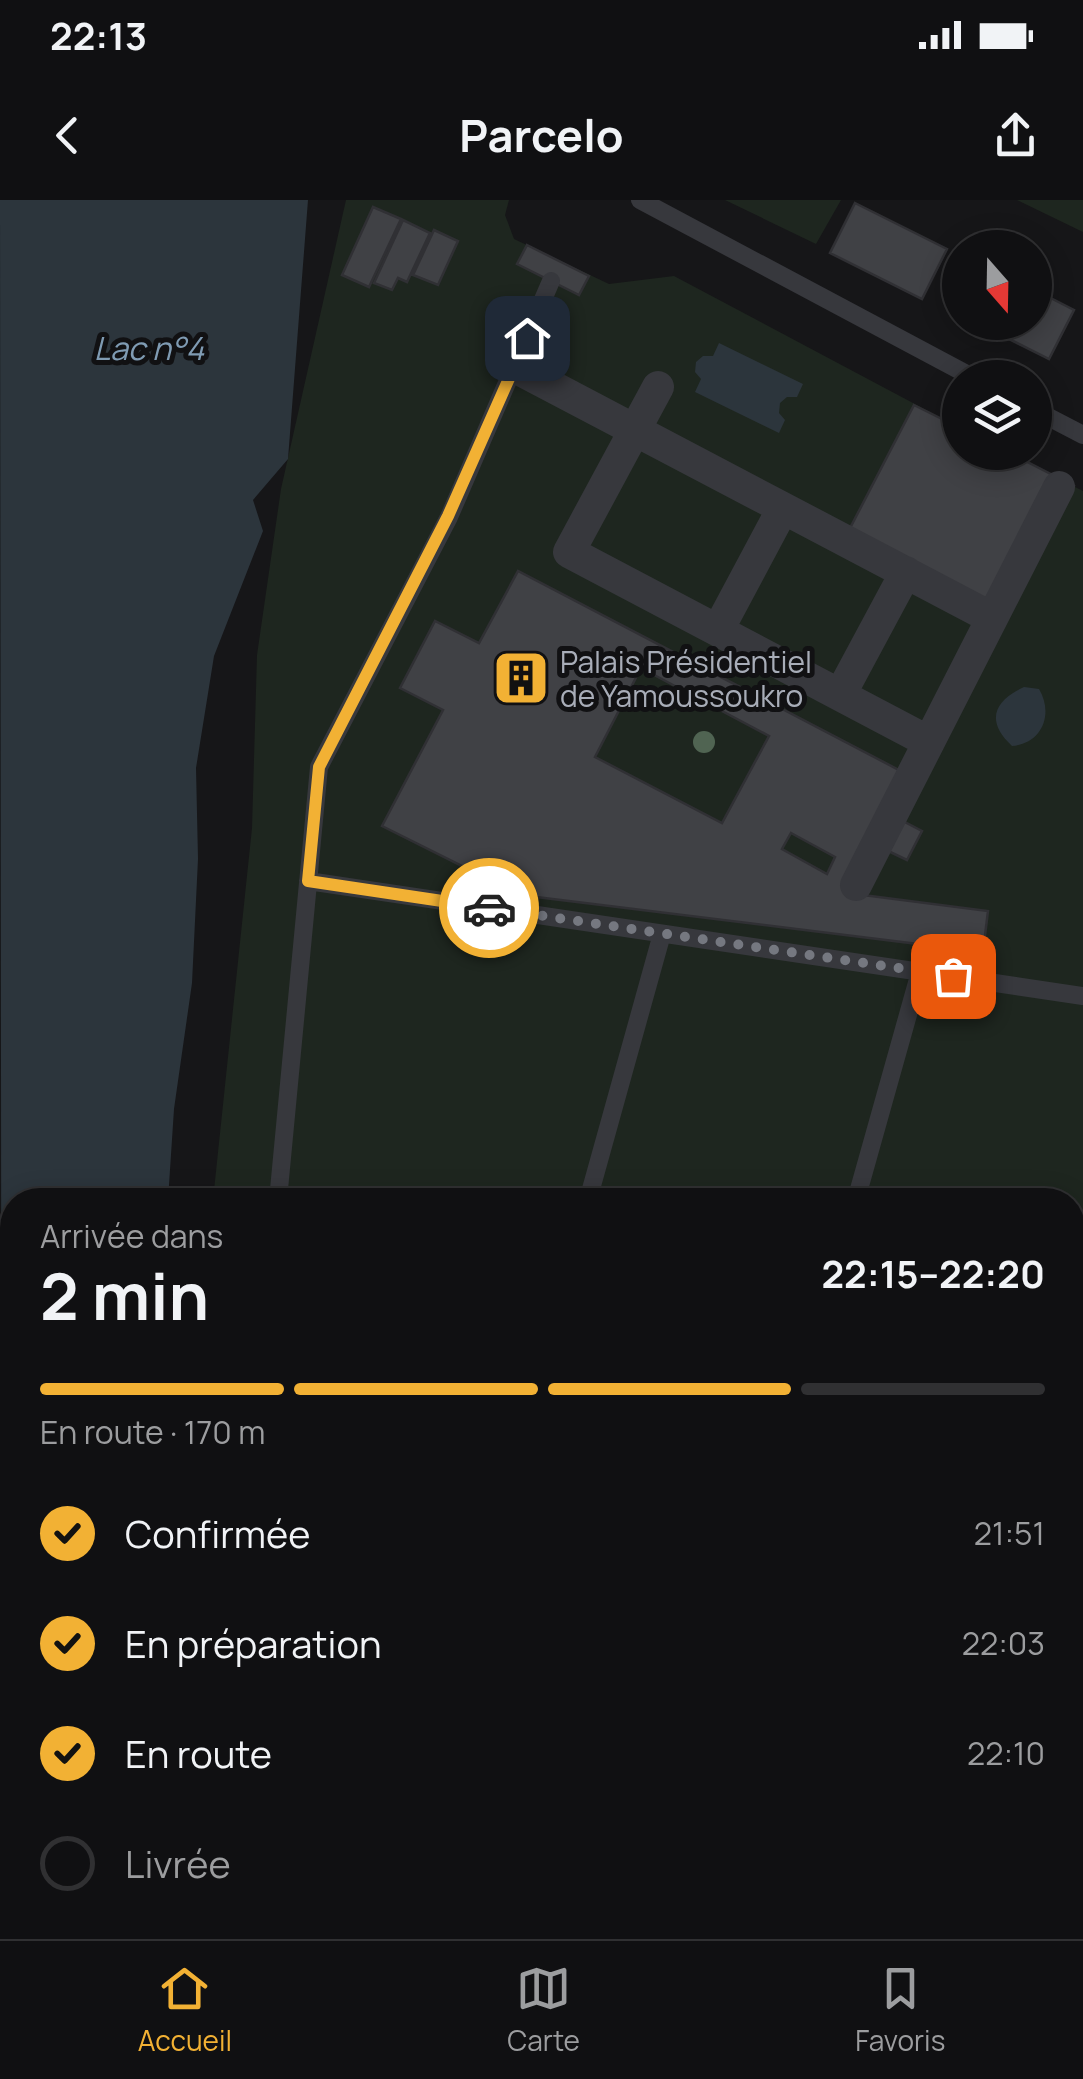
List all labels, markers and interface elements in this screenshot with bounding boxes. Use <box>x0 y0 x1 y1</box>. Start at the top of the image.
text: 22:13 <box>50 9 147 61</box>
text: Parcelo <box>459 104 624 166</box>
icon: back <box>40 108 95 163</box>
icon: share <box>988 108 1043 163</box>
north arrow <box>942 230 1052 340</box>
map controls <box>942 230 1052 470</box>
pin <box>485 296 570 381</box>
icon: home <box>500 311 555 366</box>
water label: Lac n°4 <box>94 326 204 370</box>
button: layers <box>942 360 1052 470</box>
place label: Palais Présidentiel de Yamoussoukro <box>560 641 812 716</box>
building icon: Palais Présidentiel de Yamoussoukro <box>491 648 551 708</box>
courier <box>439 858 539 958</box>
icon: car <box>462 881 517 936</box>
pin <box>911 934 996 1019</box>
icon: bag <box>926 949 981 1004</box>
text: Arrivée dans <box>40 1214 223 1258</box>
text: 22:15–22:20 <box>821 1247 1045 1299</box>
text: 2 min <box>40 1251 209 1340</box>
text: En route · 170 m <box>40 1410 265 1454</box>
icon: check <box>40 1506 95 1561</box>
text: Confirmée <box>125 1507 311 1559</box>
text: 21:51 <box>974 1511 1045 1555</box>
icon: check <box>40 1616 95 1671</box>
text: En préparation <box>125 1617 381 1669</box>
text: 22:03 <box>962 1621 1045 1665</box>
icon: check <box>40 1726 95 1781</box>
text: En route <box>125 1727 272 1779</box>
text: 22:10 <box>967 1731 1045 1775</box>
text: Livrée <box>125 1837 231 1889</box>
tab: Accueil <box>138 1961 232 2059</box>
tab: Carte <box>507 1961 580 2059</box>
tab: Favoris <box>855 1961 945 2059</box>

